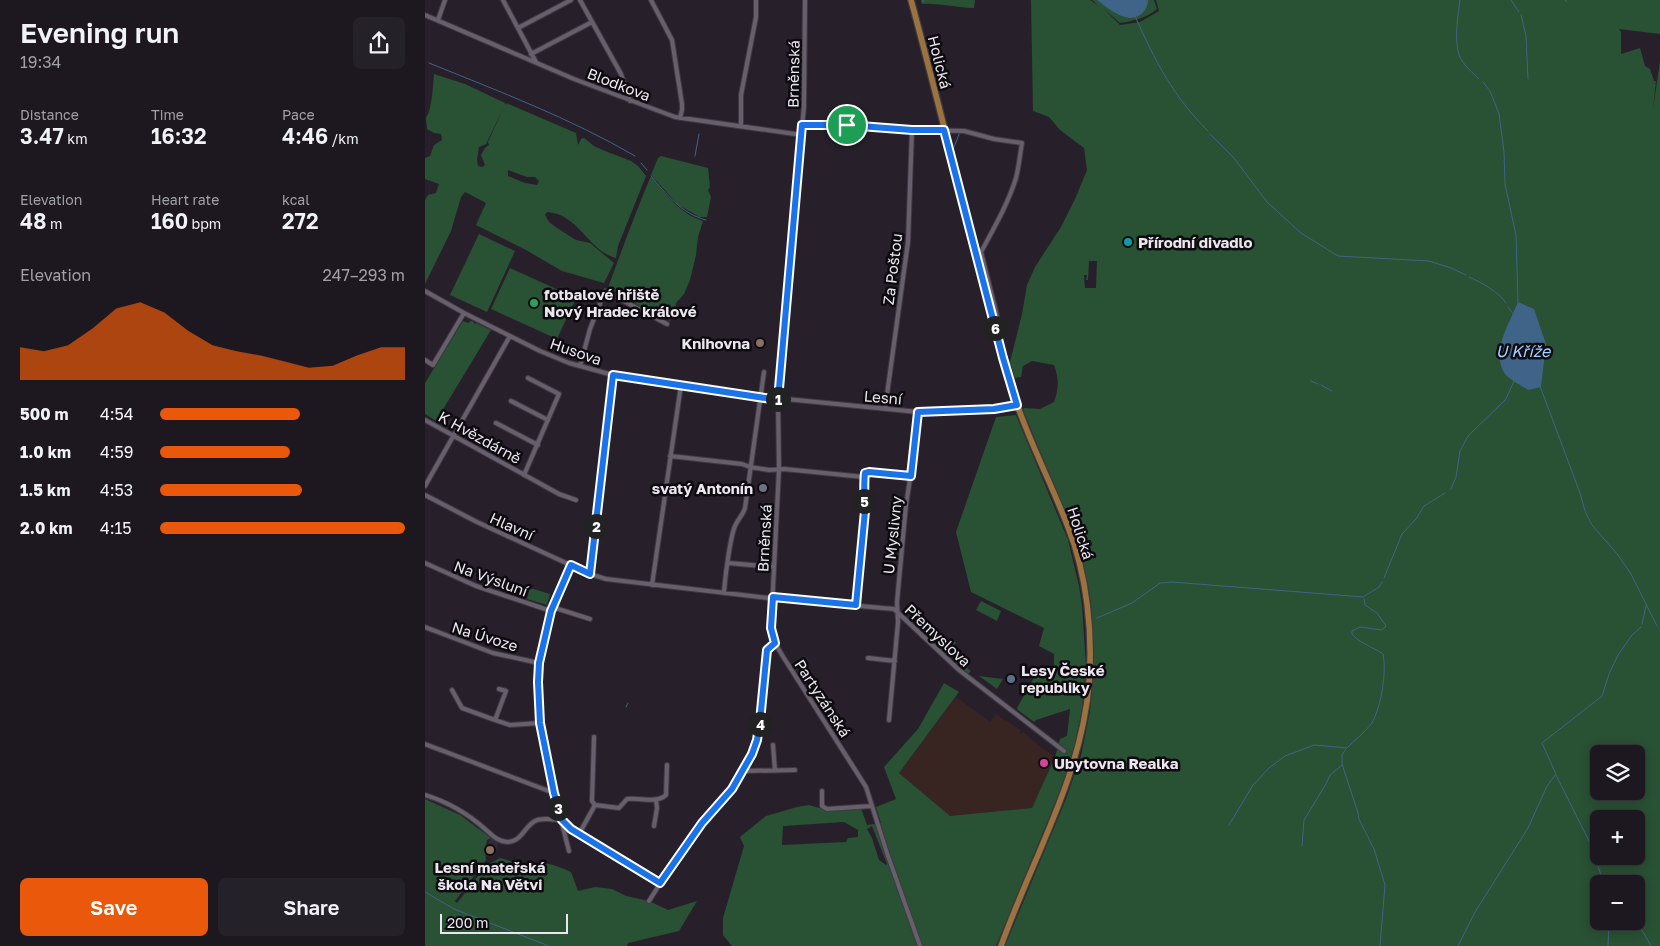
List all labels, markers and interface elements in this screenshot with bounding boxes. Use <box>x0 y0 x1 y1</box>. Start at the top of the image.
text: Evening run <box>20 16 179 49</box>
button: share <box>353 17 405 69</box>
street label: Holická <box>925 34 955 90</box>
street label: Brněnská <box>783 40 803 108</box>
text: 19:34 <box>20 52 61 72</box>
street label: Blodkova <box>585 64 653 104</box>
pin <box>826 104 868 146</box>
text: Distance <box>20 106 79 123</box>
text: Time <box>151 106 184 123</box>
text: Pace <box>282 106 315 123</box>
icon: arrive <box>833 111 861 139</box>
text: 3.47 <box>20 123 64 149</box>
text: 16:32 <box>151 123 206 149</box>
text: 4:46 <box>282 123 328 149</box>
text: km <box>64 130 88 147</box>
text: /km <box>328 130 359 147</box>
text: Elevation <box>20 191 82 208</box>
text: Heart rate <box>151 191 219 208</box>
text: kcal <box>282 191 310 208</box>
text: 48 <box>20 208 46 234</box>
text: 160 <box>151 208 188 234</box>
text: 272 <box>282 208 319 234</box>
text: m <box>46 215 62 232</box>
text: bpm <box>188 215 221 232</box>
street label: Za Poštou <box>879 232 905 306</box>
place label: Přírodní divadlo <box>1138 233 1253 251</box>
marker: Přírodní divadlo <box>1122 236 1134 248</box>
text: Elevation <box>20 265 91 285</box>
text: 247–293 m <box>323 265 405 285</box>
place label: fotbalové hřiště Nový Hradec králové <box>544 285 697 320</box>
marker: fotbalové hřiště Nový Hradec králové <box>528 297 540 309</box>
pin: 6 <box>983 316 1007 340</box>
text: 6 <box>991 320 1000 337</box>
street label: Husova <box>548 334 604 368</box>
place label: Knihovna <box>681 334 750 352</box>
marker: Knihovna <box>754 337 766 349</box>
water label: U Kříže <box>1496 341 1552 361</box>
pin: 1 <box>765 386 791 412</box>
street label: Lesní <box>863 386 904 408</box>
text: 1 <box>775 391 782 408</box>
text: 500 m <box>20 404 69 424</box>
text: 4:54 <box>100 404 134 424</box>
street label: K Hvězdárně <box>436 407 525 467</box>
text: 1.0 km <box>20 442 71 462</box>
text: 4:59 <box>100 442 134 462</box>
place label: svatý Antonín <box>652 479 753 497</box>
text: 1.5 km <box>20 480 70 500</box>
text: 4:53 <box>100 480 133 500</box>
marker: svatý Antonín <box>757 482 769 494</box>
pin: 5 <box>851 488 877 514</box>
text: 5 <box>860 493 869 510</box>
street label: U Myslivny <box>879 494 905 575</box>
street label: Brněnská <box>753 504 775 572</box>
street label: Holická <box>1064 504 1098 562</box>
street label: Hlavní <box>487 508 538 544</box>
pin: 2 <box>583 514 609 538</box>
text: 2.0 km <box>20 518 73 538</box>
text: 4:15 <box>100 518 132 538</box>
text: 2 <box>592 518 601 535</box>
street label: Na Výsluní <box>452 556 531 600</box>
street label: Přemyslova <box>901 600 975 670</box>
street label: Na Úvoze <box>450 617 520 655</box>
street label: Partyzánská <box>791 656 855 740</box>
place label: Lesy České republiky <box>1021 661 1105 696</box>
marker: Lesy České republiky <box>1005 673 1017 685</box>
pin: 4 <box>747 712 773 736</box>
text: 4 <box>756 716 765 733</box>
map controls <box>1590 745 1645 930</box>
button: layers <box>1590 745 1645 800</box>
place label: Ubytovna Realka <box>1054 754 1179 772</box>
marker: Ubytovna Realka <box>1038 757 1050 769</box>
pin: 3 <box>545 796 571 820</box>
text: 3 <box>554 800 563 817</box>
button: + <box>1590 810 1645 865</box>
marker: Lesní mateřská škola Na Větvi <box>484 844 496 856</box>
place label: Lesní mateřská škola Na Větvi <box>435 858 546 893</box>
button: − <box>1590 875 1645 930</box>
button: Save <box>20 878 208 936</box>
button: Share <box>218 878 405 936</box>
scale bar <box>440 911 567 934</box>
text: 200 m <box>447 914 488 931</box>

